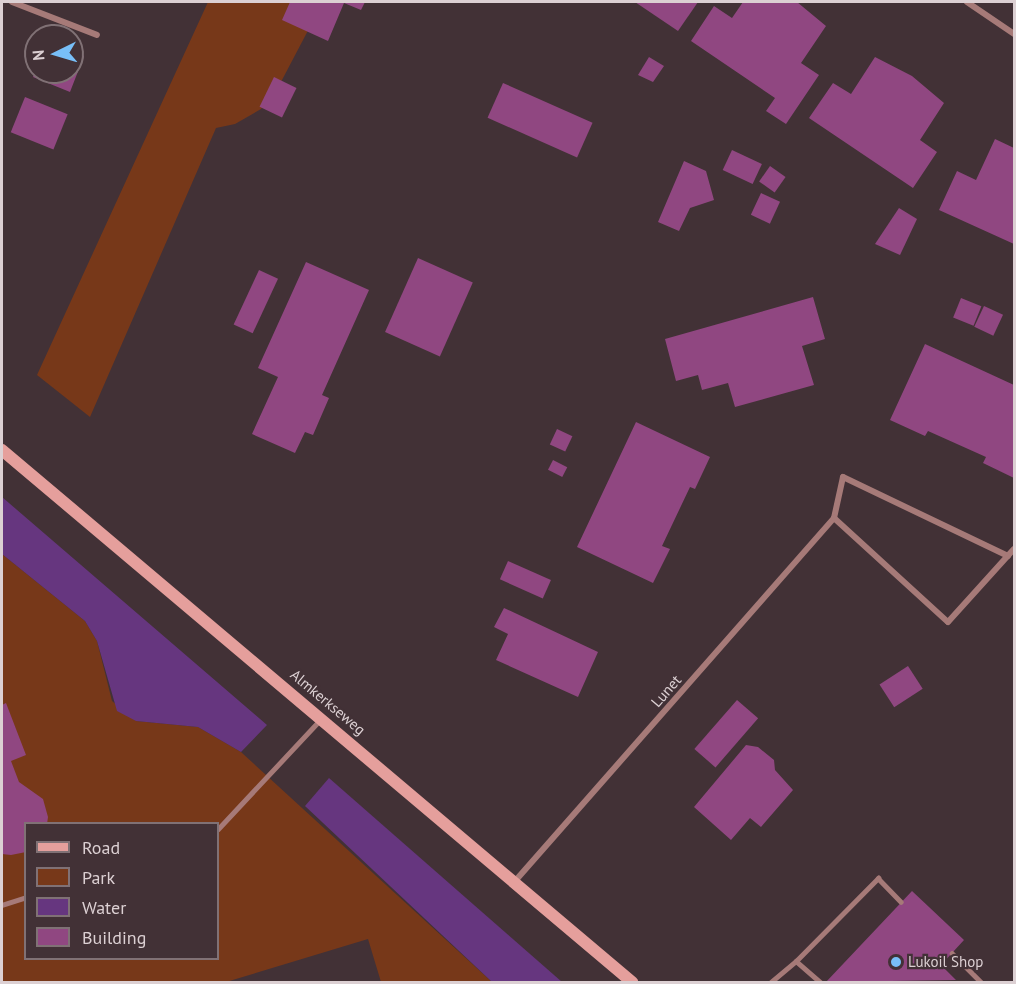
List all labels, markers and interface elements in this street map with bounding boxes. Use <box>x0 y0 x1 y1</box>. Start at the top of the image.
north arrow <box>24 24 84 84</box>
text: N <box>28 49 48 62</box>
street label: Almkerkseweg <box>287 665 369 739</box>
street label: Lunet <box>647 671 685 711</box>
legend <box>24 822 219 960</box>
text: Road <box>82 836 120 859</box>
text: Park <box>82 866 115 889</box>
text: Water <box>82 896 126 919</box>
text: Building <box>82 926 146 949</box>
place label: Lukoil Shop <box>908 953 983 971</box>
marker: Lukoil Shop <box>889 955 903 969</box>

